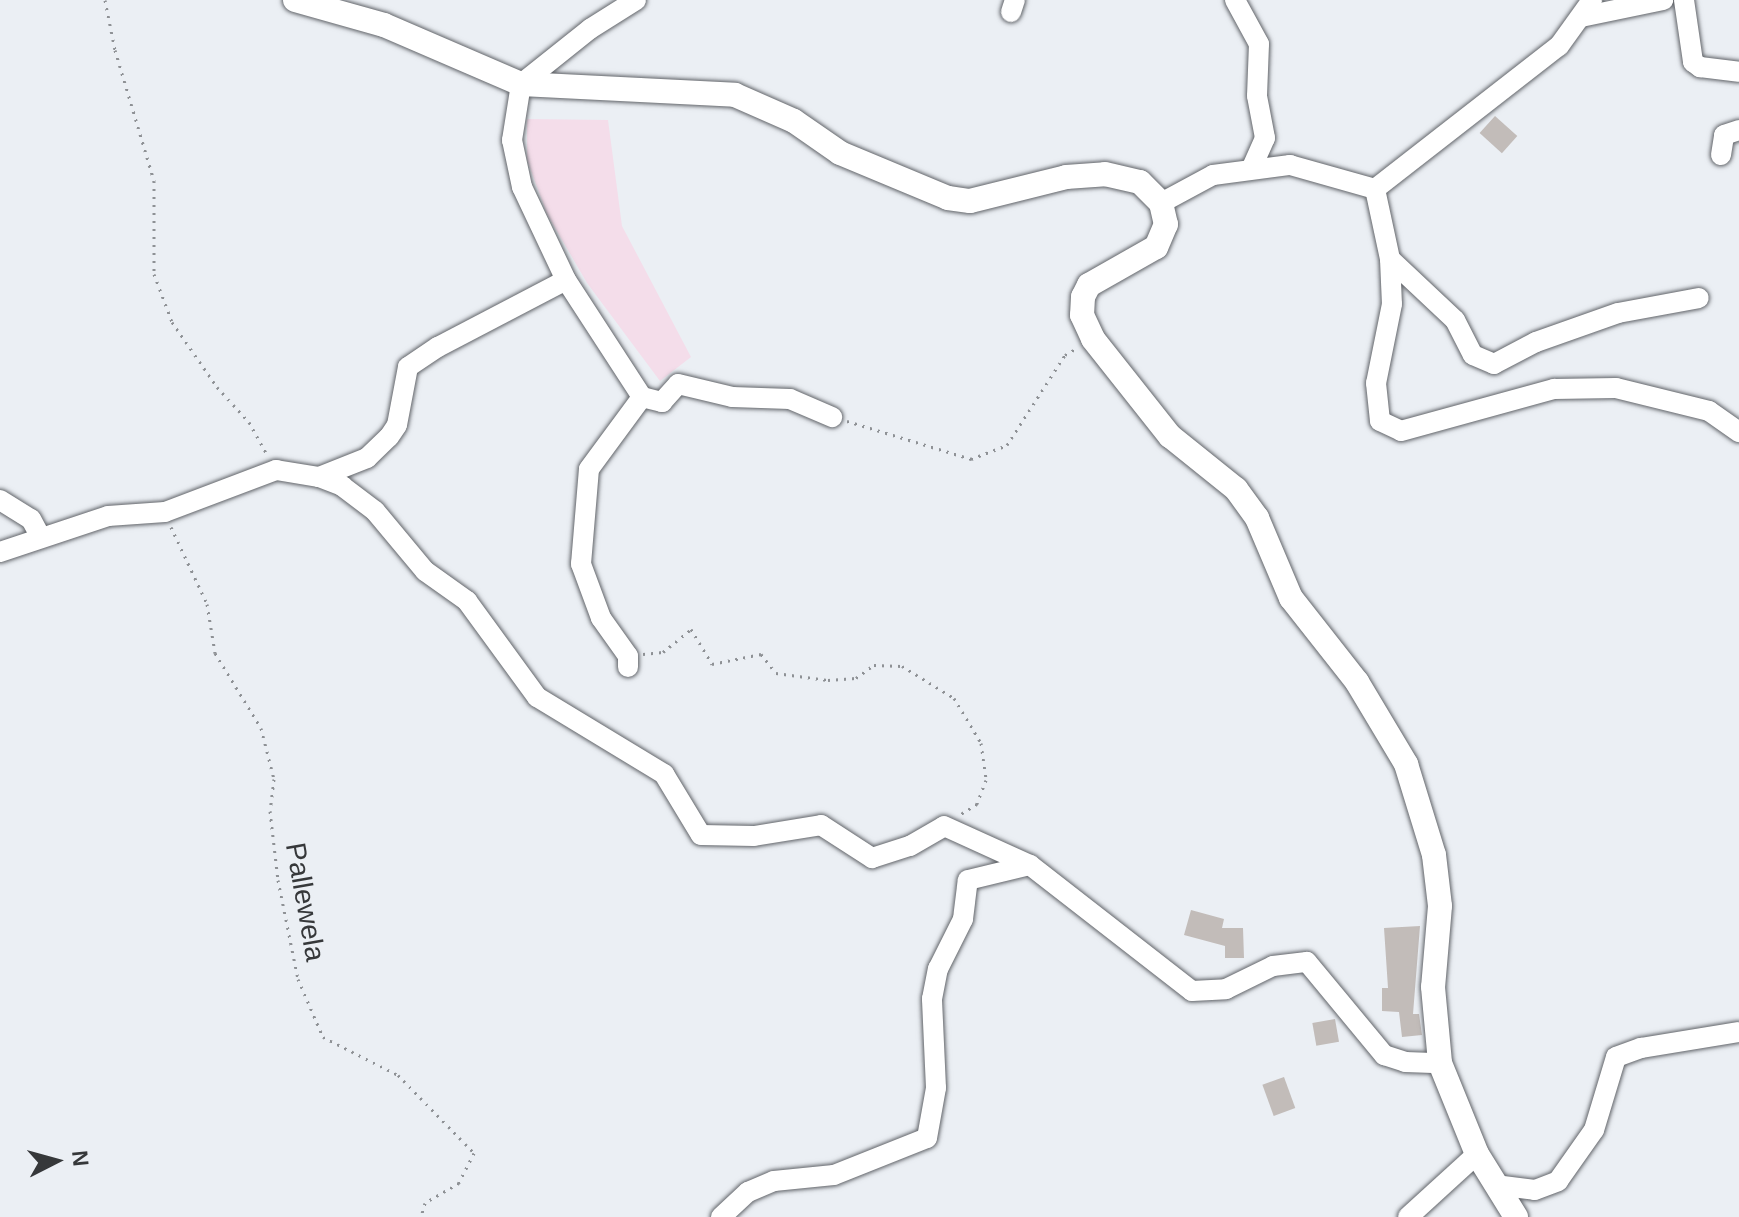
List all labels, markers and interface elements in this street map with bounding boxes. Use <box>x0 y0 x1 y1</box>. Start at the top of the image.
street label: Pallewela <box>278 840 332 964</box>
north arrow <box>16 1121 96 1201</box>
text: N <box>67 1149 94 1168</box>

